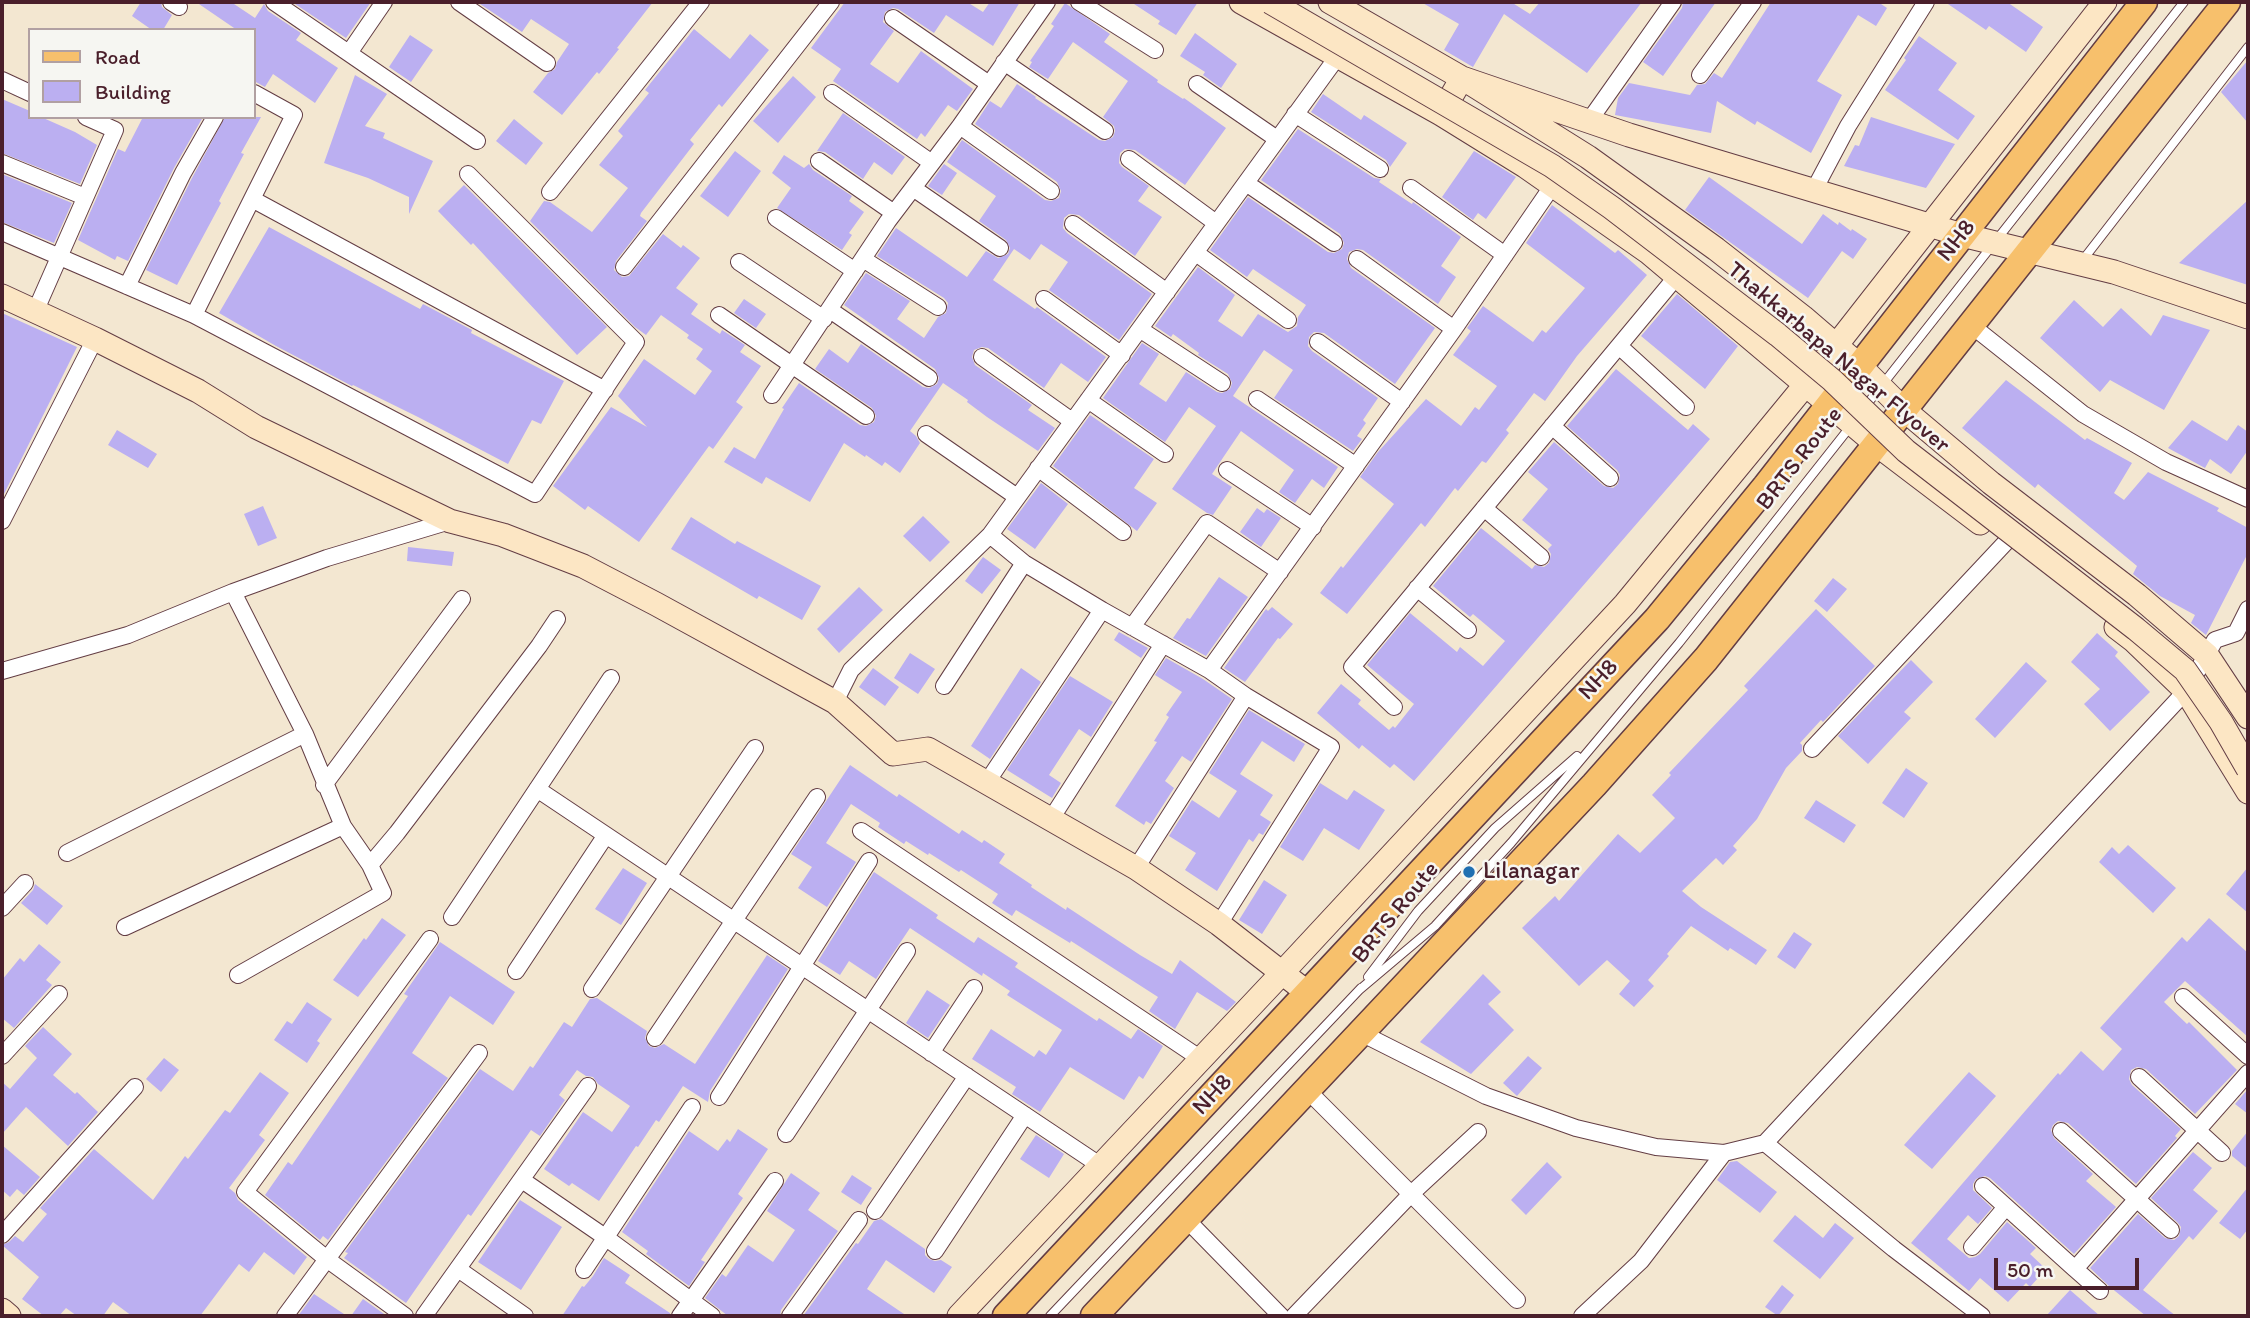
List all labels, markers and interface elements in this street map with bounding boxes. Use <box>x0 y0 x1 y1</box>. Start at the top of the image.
legend <box>28 28 256 119</box>
text: Road <box>95 44 140 69</box>
text: Building <box>95 79 171 104</box>
street label: NH8 <box>1932 214 1982 268</box>
street label: Thakkarbapa Nagar Flyover <box>1721 256 1955 460</box>
street label: BRTS Route <box>1751 402 1849 516</box>
street label: NH8 <box>1573 653 1625 707</box>
street label: BRTS Route <box>1346 856 1446 970</box>
place label: Lilanagar <box>1483 858 1579 886</box>
marker: Lilanagar <box>1461 864 1477 880</box>
street label: NH8 <box>1187 1068 1239 1122</box>
scale bar <box>1998 1244 2143 1288</box>
text: 50 m <box>2007 1257 2053 1282</box>

